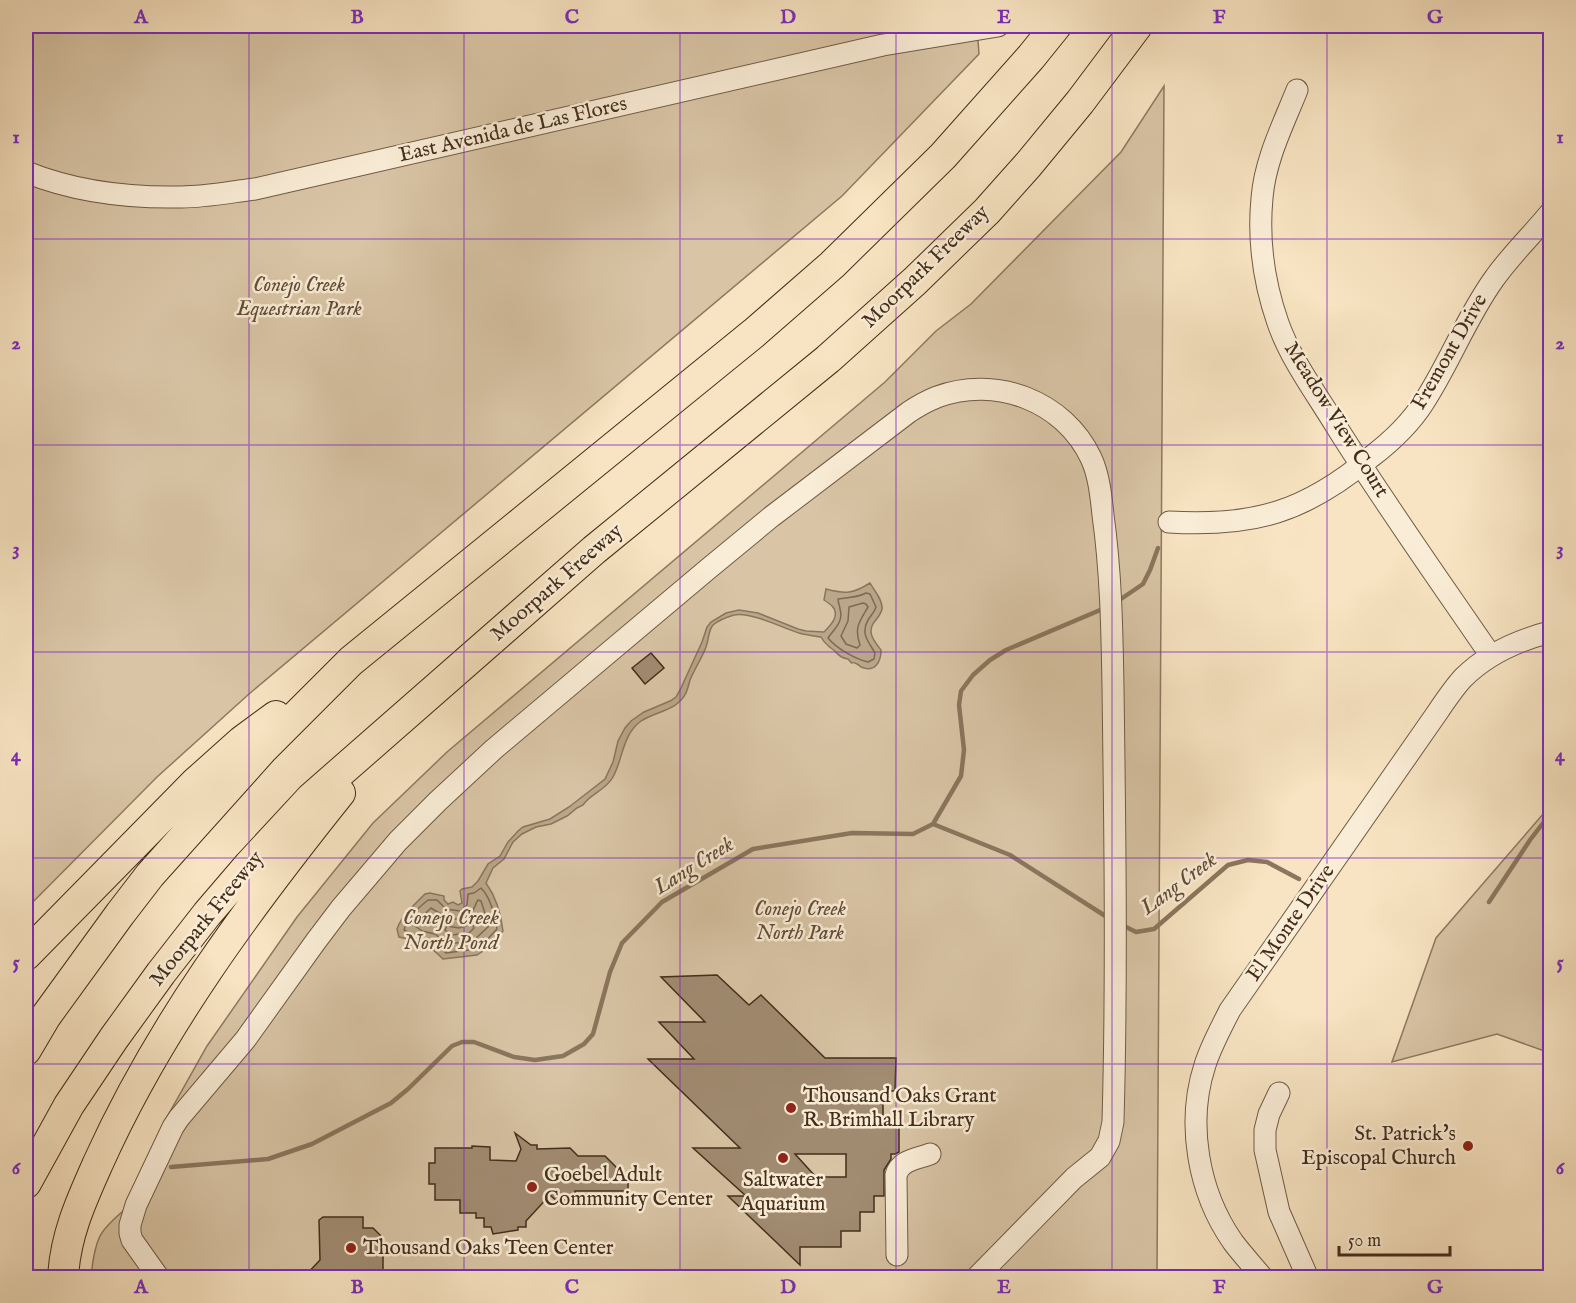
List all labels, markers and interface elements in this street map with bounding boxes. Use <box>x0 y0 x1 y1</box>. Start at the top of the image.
text: A <box>133 5 149 30</box>
text: B <box>350 5 364 30</box>
text: C <box>565 5 579 30</box>
text: D <box>780 5 796 30</box>
text: E <box>997 5 1011 30</box>
text: F <box>1213 5 1226 30</box>
text: G <box>1427 5 1444 30</box>
street label: East Avenida de Las Flores <box>396 91 630 169</box>
text: 1 <box>12 125 20 150</box>
text: 1 <box>1556 125 1564 150</box>
street label: Moorpark Freeway <box>857 199 996 335</box>
park label: Conejo Creek Equestrian Park <box>235 272 362 323</box>
street label: Fremont Drive <box>1406 289 1494 415</box>
text: 2 <box>11 331 21 356</box>
text: 2 <box>1555 331 1565 356</box>
street label: Meadow View Court <box>1277 337 1395 503</box>
street label: Moorpark Freeway <box>485 518 629 648</box>
text: 3 <box>12 537 20 562</box>
text: 3 <box>1556 537 1564 562</box>
text: 4 <box>11 743 22 768</box>
text: 4 <box>1555 743 1566 768</box>
water label: Lang Creek <box>648 830 739 902</box>
street label: Moorpark Freeway <box>144 845 270 992</box>
water label: Lang Creek <box>1134 846 1223 923</box>
street label: El Monte Drive <box>1241 859 1342 987</box>
park label: Conejo Creek North Park <box>754 896 847 947</box>
water label: Conejo Creek North Pond <box>403 904 500 957</box>
text: 5 <box>12 950 20 975</box>
text: 5 <box>1556 950 1564 975</box>
place label: Thousand Oaks Grant R. Brimhall Library <box>803 1083 997 1134</box>
marker: Thousand Oaks Grant R. Brimhall Library <box>784 1101 798 1115</box>
place label: St. Patrick's Episcopal Church <box>1301 1121 1456 1172</box>
marker: St. Patrick's Episcopal Church <box>1461 1139 1475 1153</box>
marker: Saltwater Aquarium <box>776 1151 790 1165</box>
text: 6 <box>12 1156 22 1181</box>
text: 6 <box>1556 1156 1566 1181</box>
place label: Goebel Adult Community Center <box>544 1162 713 1213</box>
place label: Saltwater Aquarium <box>740 1167 825 1218</box>
marker: Goebel Adult Community Center <box>525 1180 539 1194</box>
scale bar <box>1339 1219 1450 1257</box>
text: 50 m <box>1348 1230 1381 1253</box>
place label: Thousand Oaks Teen Center <box>363 1235 614 1262</box>
marker: Thousand Oaks Teen Center <box>344 1241 358 1255</box>
text: A <box>133 1275 149 1300</box>
text: B <box>350 1275 364 1300</box>
text: C <box>565 1275 579 1300</box>
text: D <box>780 1275 796 1300</box>
text: E <box>997 1275 1011 1300</box>
text: F <box>1213 1275 1226 1300</box>
text: G <box>1427 1275 1444 1300</box>

